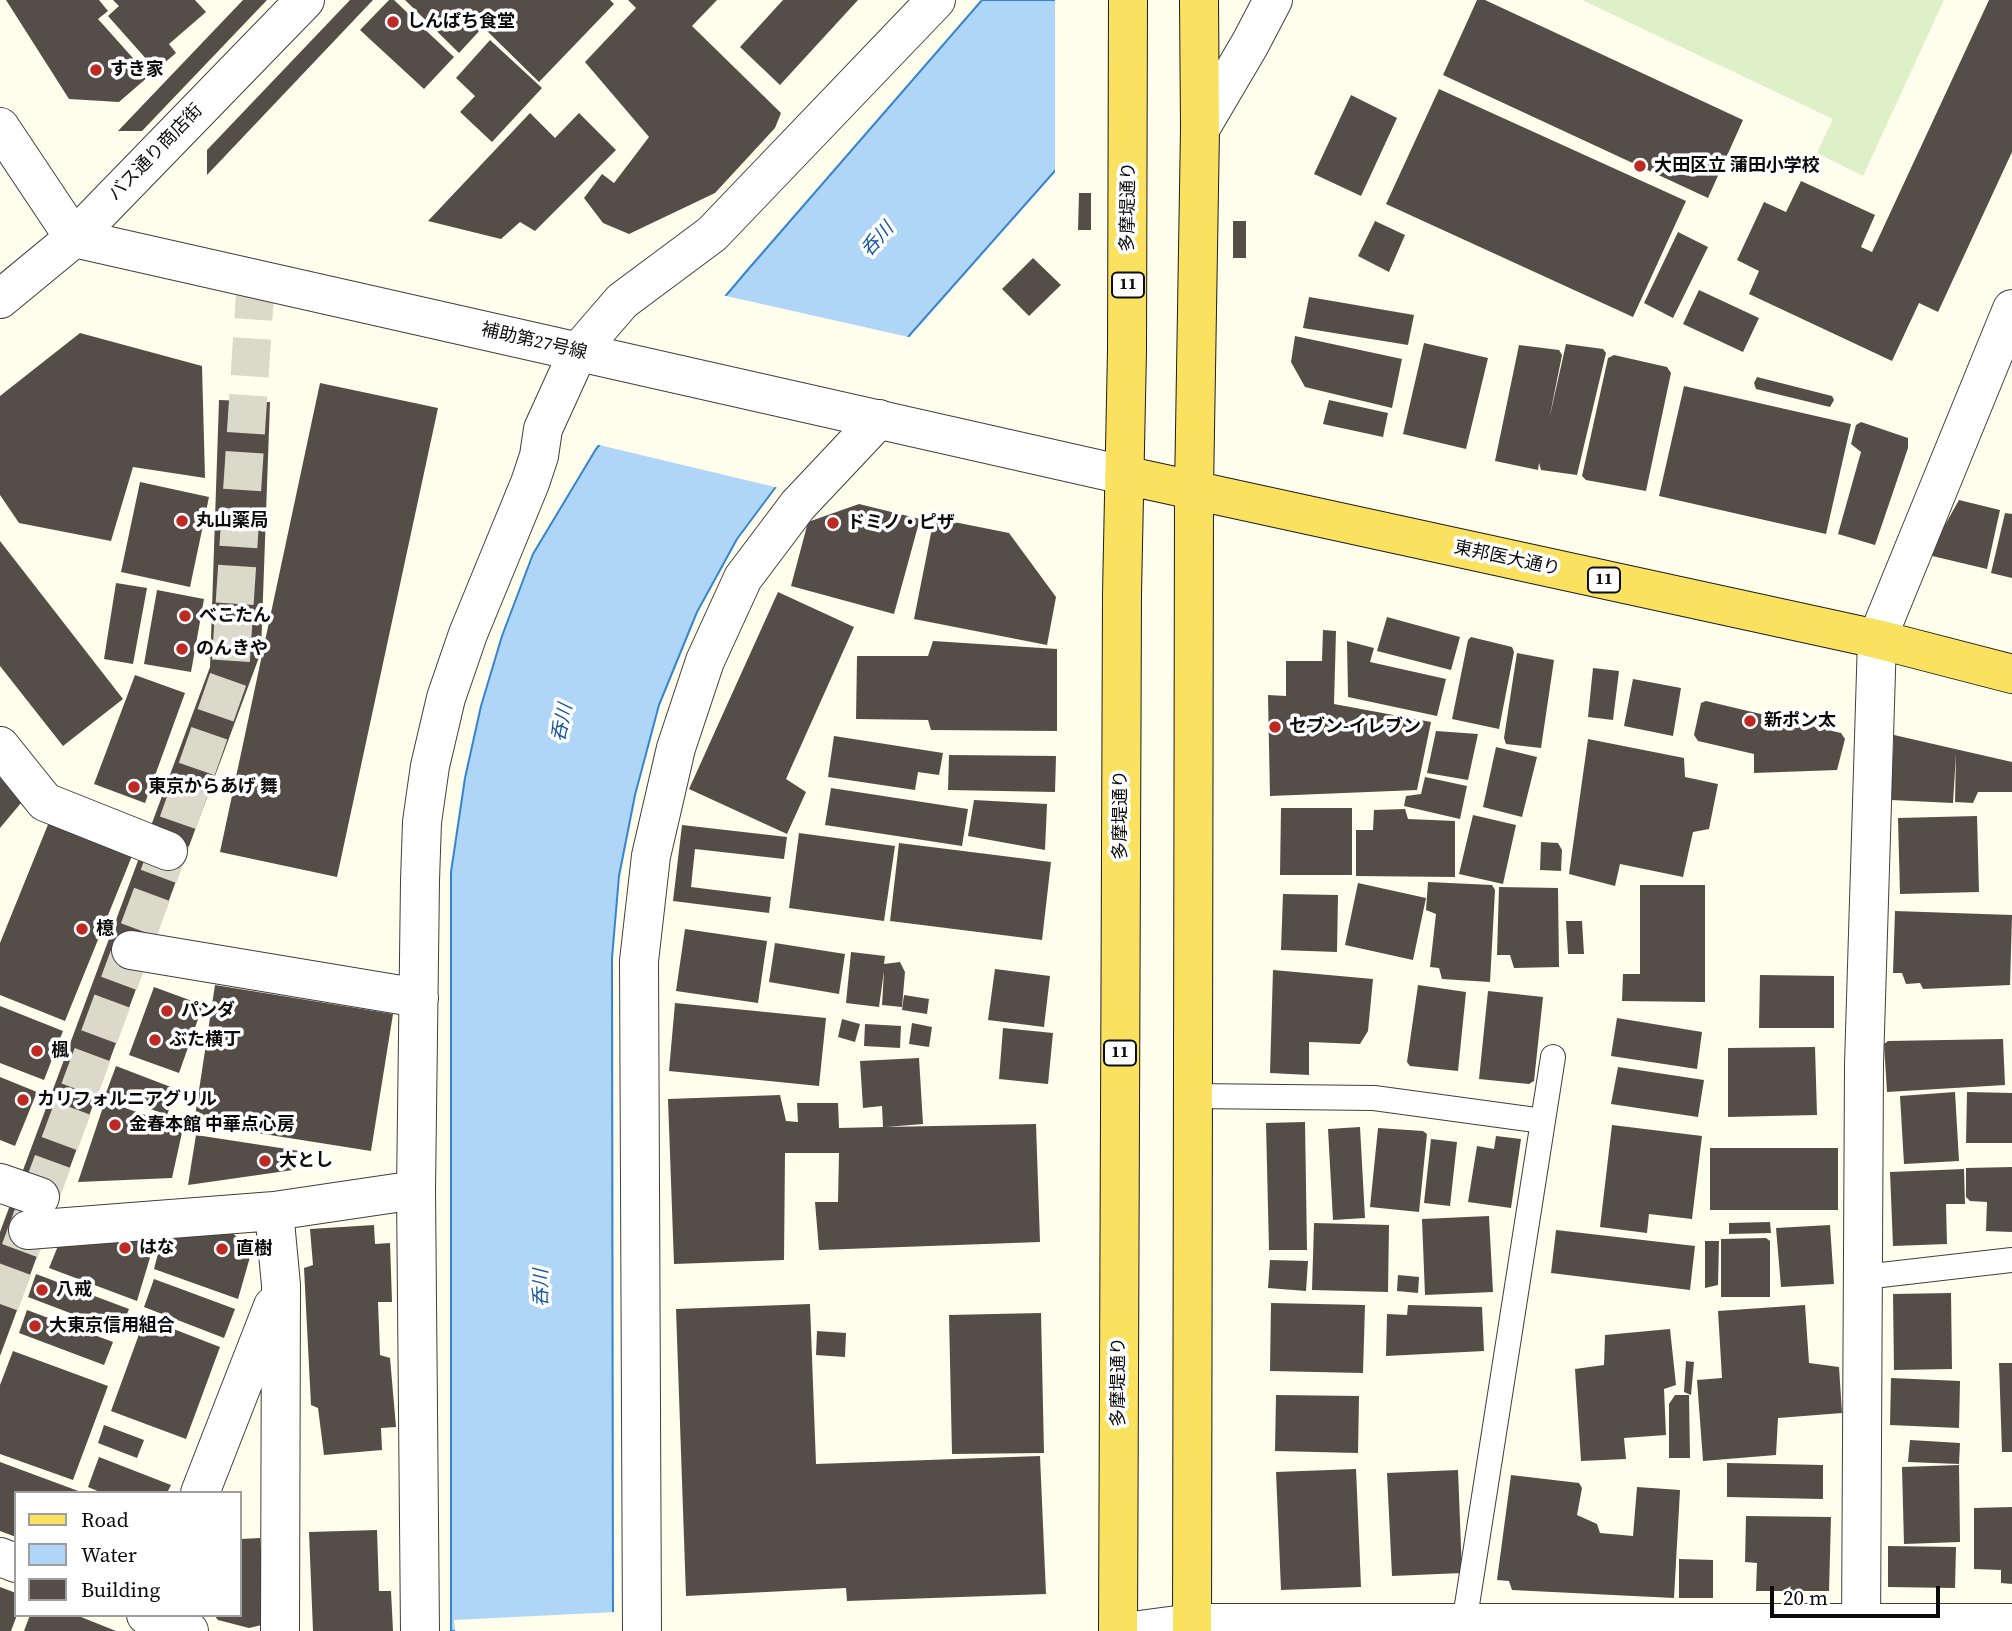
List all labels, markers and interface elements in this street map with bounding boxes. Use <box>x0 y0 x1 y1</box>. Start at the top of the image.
place label: しんぱち食堂 <box>407 11 515 33</box>
marker: しんぱち食堂 <box>385 14 401 30</box>
place label: すき家 <box>110 59 164 81</box>
marker: すき家 <box>88 62 104 78</box>
street label: バス通り商店街 <box>104 100 208 206</box>
place label: 大田区立 蒲田小学校 <box>1654 155 1820 177</box>
marker: 大田区立 蒲田小学校 <box>1632 158 1648 174</box>
street label: 多摩堤通り <box>1117 162 1141 252</box>
water label: 呑川 <box>857 218 899 262</box>
road number: 11 <box>1112 272 1144 298</box>
street label: 補助第27号線 <box>479 319 589 365</box>
place label: 丸山薬局 <box>196 510 268 532</box>
place label: ドミノ・ピザ <box>847 512 955 534</box>
marker: 丸山薬局 <box>174 513 190 529</box>
marker: ドミノ・ピザ <box>825 515 841 531</box>
street label: 東邦医大通り <box>1452 537 1562 581</box>
road number: 11 <box>1588 568 1620 593</box>
place label: べこたん <box>199 605 271 627</box>
marker: べこたん <box>177 608 193 624</box>
place label: のんきや <box>196 638 268 660</box>
marker: のんきや <box>174 641 190 657</box>
water label: 呑川 <box>548 702 578 744</box>
place label: 新ポン太 <box>1764 710 1836 732</box>
marker: 新ポン太 <box>1742 713 1758 729</box>
place label: セブン-イレブン <box>1289 716 1421 738</box>
marker: セブン-イレブン <box>1267 719 1283 735</box>
street label: 多摩堤通り <box>1110 770 1132 860</box>
place label: 東京からあげ 舞 <box>148 776 278 798</box>
marker: 東京からあげ 舞 <box>126 779 142 795</box>
place label: 檍 <box>96 918 114 940</box>
marker: 檍 <box>74 921 90 937</box>
place label: パンダ <box>181 1000 235 1022</box>
marker: パンダ <box>159 1003 175 1019</box>
place label: ぶた横丁 <box>169 1029 241 1051</box>
marker: ぶた横丁 <box>147 1032 163 1048</box>
place label: 楓 <box>51 1040 69 1062</box>
road number: 11 <box>1104 1040 1136 1065</box>
marker: 楓 <box>29 1043 45 1059</box>
place label: カリフォルニアグリル <box>37 1089 217 1111</box>
marker: カリフォルニアグリル <box>15 1092 31 1108</box>
place label: 金春本館 中華点心房 <box>129 1114 295 1136</box>
marker: 金春本館 中華点心房 <box>107 1117 123 1133</box>
place label: 大とし <box>279 1150 333 1172</box>
marker: 大とし <box>257 1153 273 1169</box>
place label: はな <box>139 1237 175 1259</box>
place label: 直樹 <box>236 1238 272 1260</box>
marker: はな <box>117 1240 133 1256</box>
marker: 直樹 <box>214 1241 230 1257</box>
water label: 呑川 <box>531 1269 553 1307</box>
place label: 八戒 <box>56 1279 92 1301</box>
marker: 八戒 <box>34 1282 50 1298</box>
place label: 大東京信用組合 <box>49 1315 175 1337</box>
marker: 大東京信用組合 <box>27 1318 43 1334</box>
street label: 多摩堤通り <box>1108 1337 1130 1427</box>
legend <box>14 1491 242 1617</box>
text: Road <box>81 1505 129 1534</box>
text: Water <box>81 1540 137 1569</box>
scale bar <box>1774 1572 1944 1616</box>
text: Building <box>81 1575 160 1604</box>
text: 20 m <box>1783 1583 1828 1612</box>

